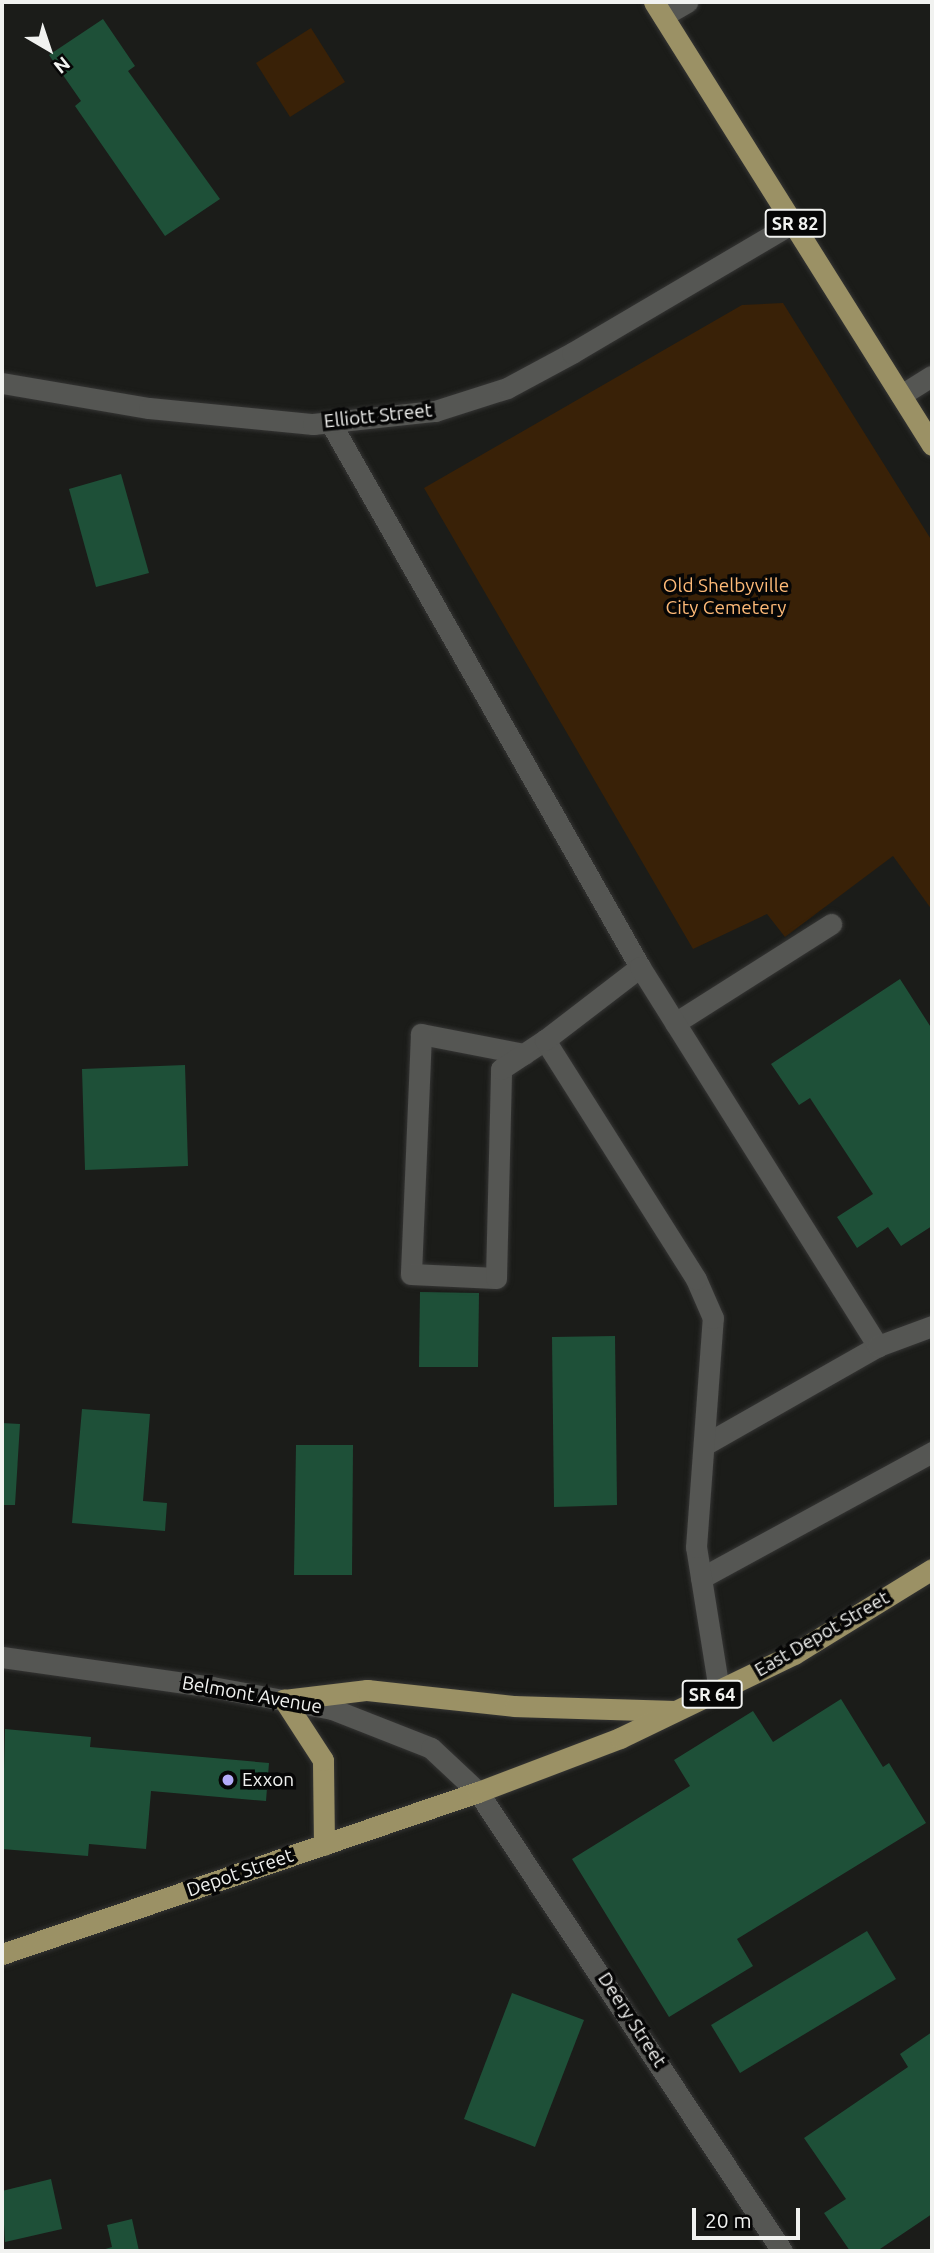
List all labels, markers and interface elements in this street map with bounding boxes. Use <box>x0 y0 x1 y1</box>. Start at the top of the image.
north arrow <box>14 14 84 84</box>
text: N <box>50 52 75 78</box>
road number: SR 82 <box>764 208 826 238</box>
street label: Elliott Street <box>323 399 433 433</box>
park label: Old Shelbyville City Cemetery <box>663 575 789 619</box>
street label: East Depot Street <box>751 1586 893 1682</box>
street label: Belmont Avenue <box>180 1671 324 1719</box>
road number: SR 64 <box>680 1680 744 1708</box>
place label: Exxon <box>242 1769 294 1791</box>
marker: Exxon <box>220 1772 236 1788</box>
street label: Depot Street <box>184 1844 296 1902</box>
street label: Deery Street <box>593 1968 671 2072</box>
scale bar <box>696 2194 804 2238</box>
text: 20 m <box>705 2208 752 2232</box>

